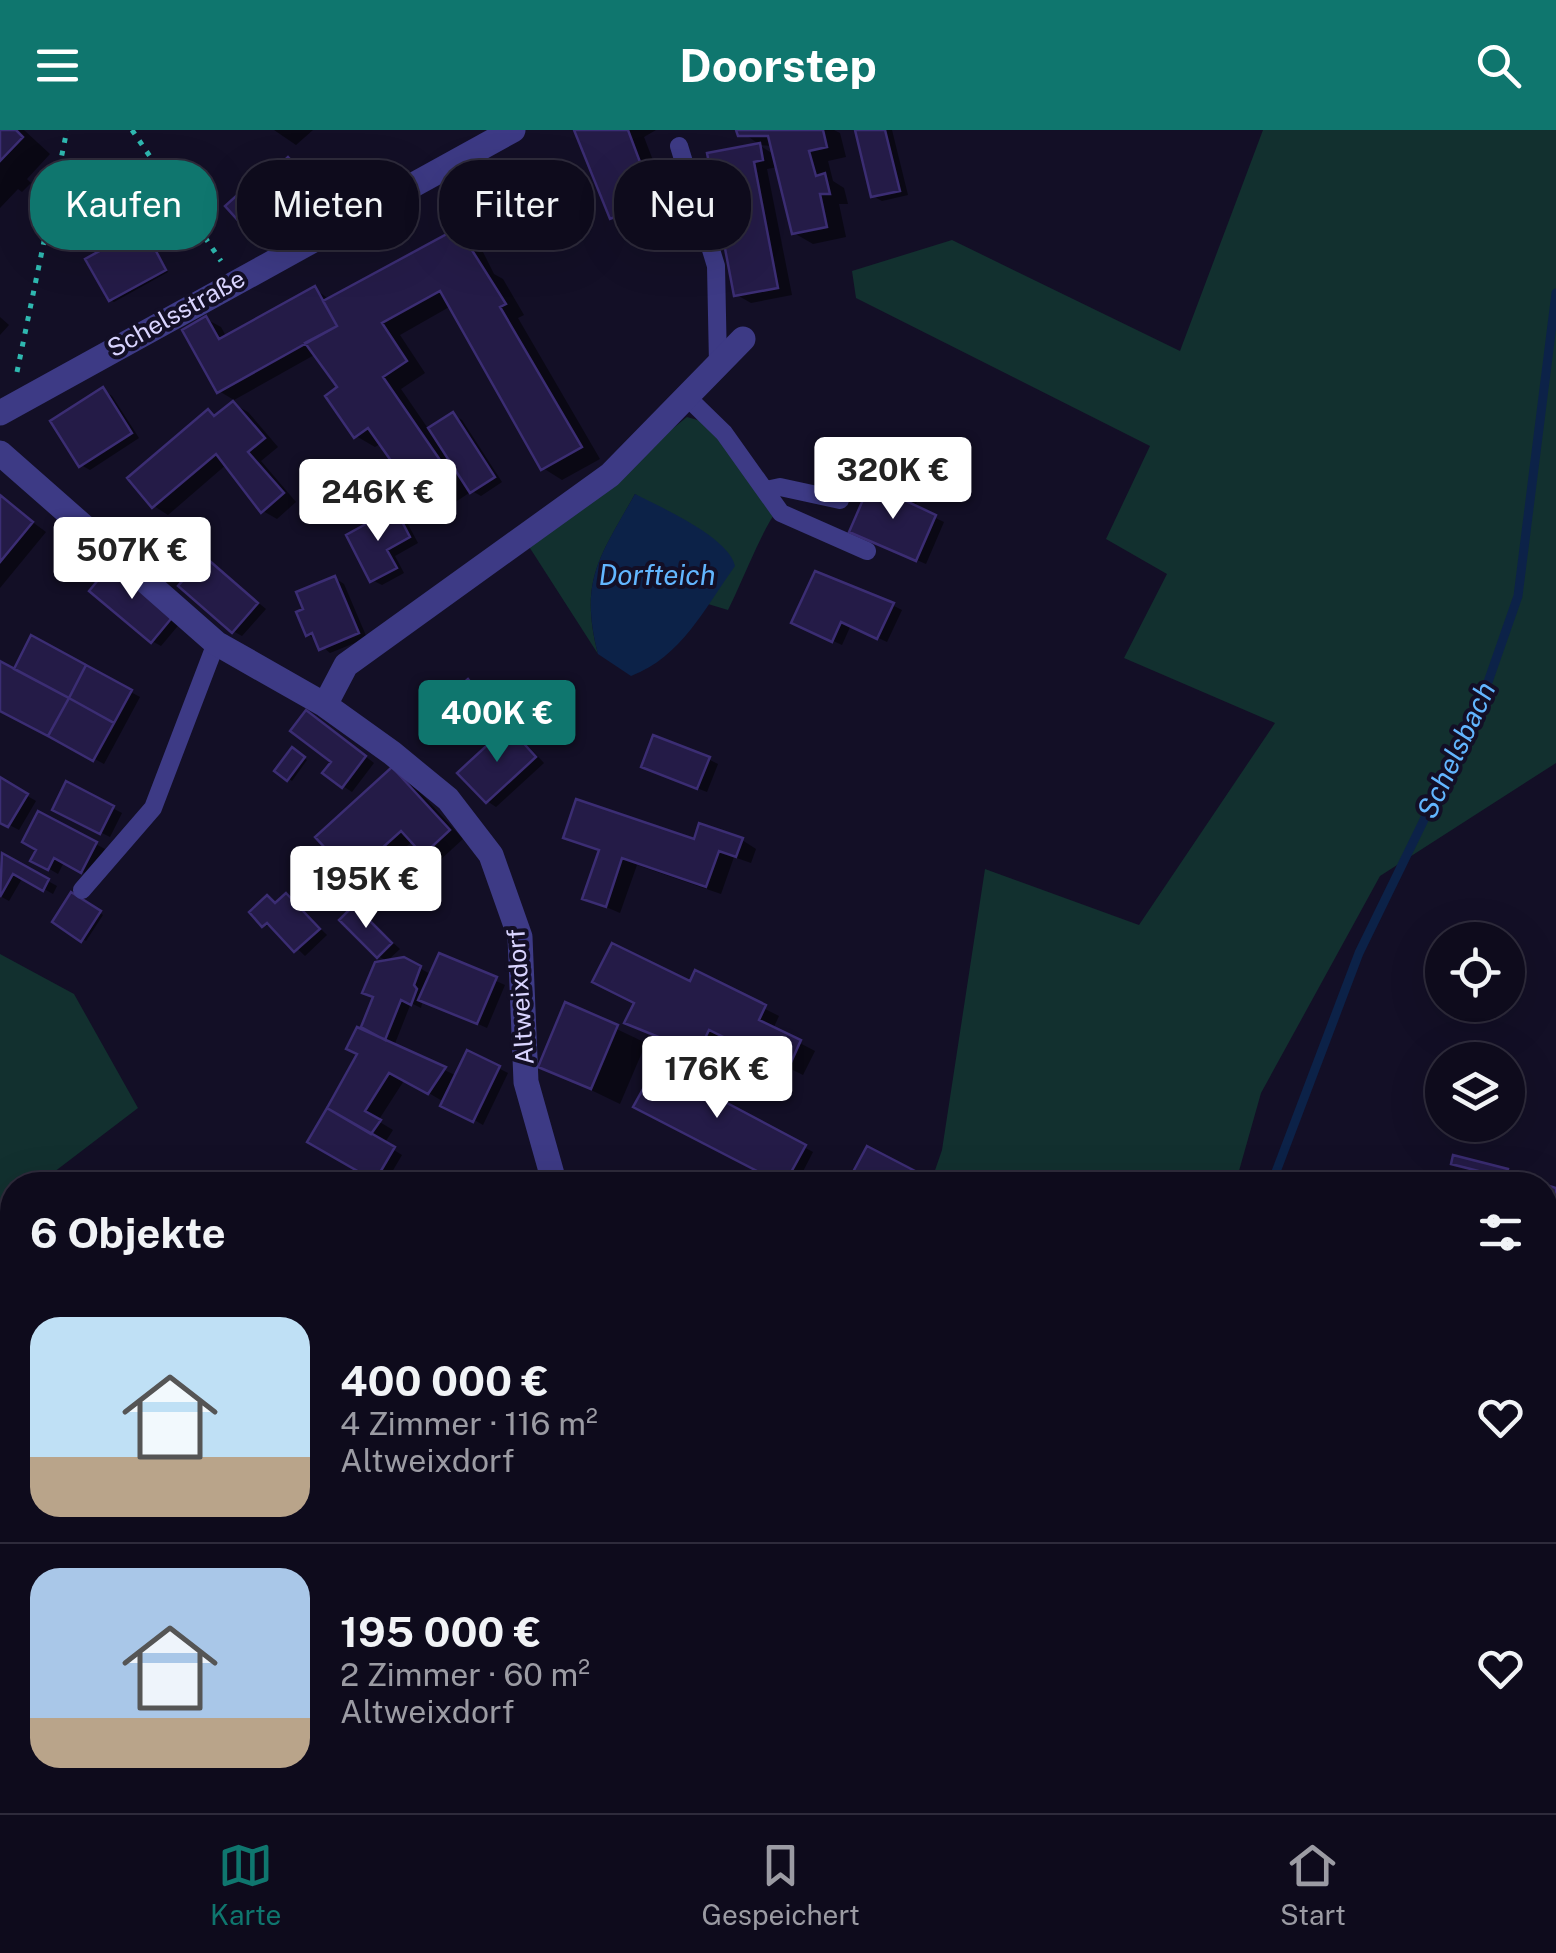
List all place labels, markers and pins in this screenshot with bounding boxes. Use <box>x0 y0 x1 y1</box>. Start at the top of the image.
pin: 320K € <box>812 437 974 522</box>
pin: 246K € <box>297 459 459 544</box>
pin: 507K € <box>51 517 213 602</box>
pin: 400K € <box>416 680 578 765</box>
pin: 195K € <box>285 846 447 931</box>
pin: 176K € <box>636 1036 798 1121</box>

